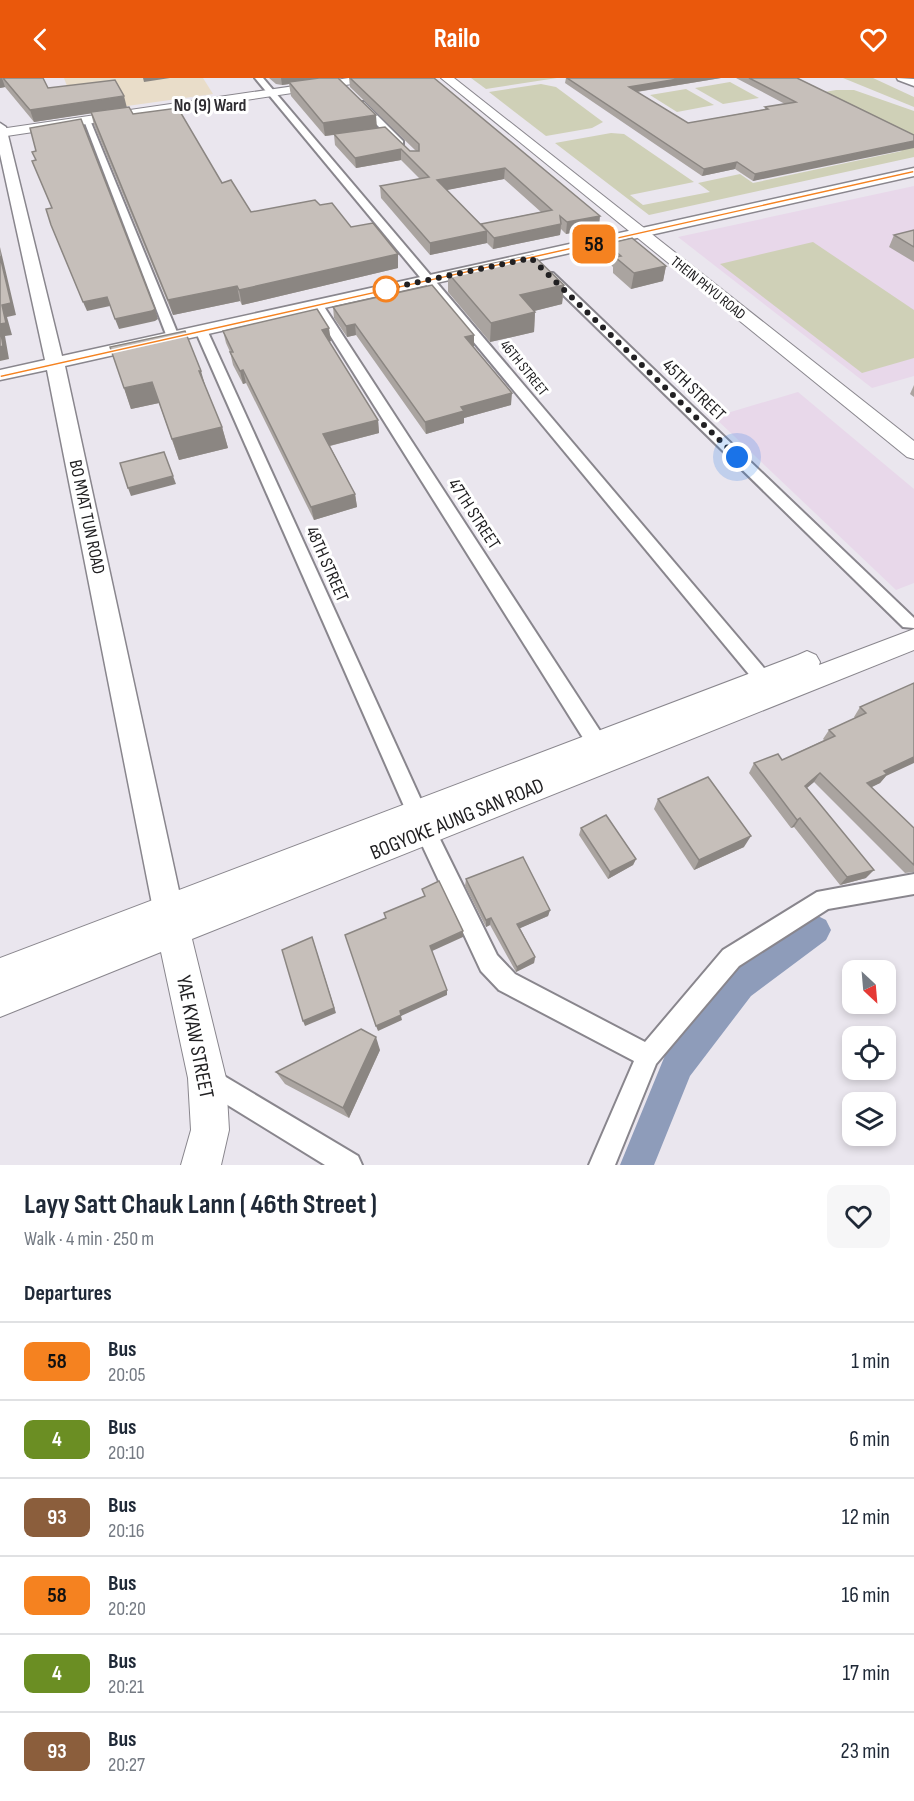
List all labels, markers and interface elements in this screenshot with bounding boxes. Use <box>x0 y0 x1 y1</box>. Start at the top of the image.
icon: back <box>24 23 57 56</box>
text: Railo <box>434 23 480 55</box>
icon: heart <box>857 23 890 56</box>
district label: No (9) Ward <box>174 95 246 116</box>
line badge: 58 <box>567 224 621 264</box>
text: 58 <box>584 232 604 257</box>
street label: THEIN PHYU ROAD <box>667 252 749 324</box>
unlabelled marker <box>373 276 399 302</box>
street label: 46TH STREET <box>496 336 552 400</box>
street label: 45TH STREET <box>658 355 730 425</box>
your location <box>722 442 752 472</box>
street label: BO MYAT TUN ROAD <box>65 458 109 576</box>
street label: 47TH STREET <box>443 475 505 553</box>
street label: 48TH STREET <box>301 523 353 605</box>
street label: BOGYOKE AUNG SAN ROAD <box>367 773 547 865</box>
north arrow <box>842 960 896 1014</box>
map controls <box>842 960 896 1146</box>
street label: YAE KYAW STREET <box>171 973 219 1101</box>
button: locate <box>842 1026 896 1080</box>
button: layers <box>842 1092 896 1146</box>
button: heart <box>827 1185 890 1248</box>
text: Layy Satt Chauk Lann ( 46th Street ) <box>24 1188 377 1221</box>
text: Walk · 4 min · 250 m <box>24 1227 154 1251</box>
text: Departures <box>24 1280 112 1307</box>
text: Bus <box>108 1336 137 1363</box>
text: 1 min <box>851 1348 890 1375</box>
text: 58 <box>47 1349 67 1374</box>
text: 20:05 <box>108 1363 146 1387</box>
text: Bus <box>108 1414 137 1441</box>
text: 6 min <box>849 1426 890 1453</box>
text: 4 <box>52 1427 62 1452</box>
text: 20:10 <box>108 1441 145 1465</box>
text: Bus <box>108 1492 137 1519</box>
text: 12 min <box>842 1504 890 1531</box>
text: 93 <box>47 1505 67 1530</box>
text: 20:16 <box>108 1519 144 1543</box>
text: Bus <box>108 1570 137 1597</box>
text: 16 min <box>842 1582 890 1609</box>
text: 58 <box>47 1583 67 1608</box>
text: 20:20 <box>108 1597 146 1621</box>
text: Bus <box>108 1648 137 1675</box>
text: 17 min <box>842 1660 890 1687</box>
text: 4 <box>52 1661 62 1686</box>
text: 20:21 <box>108 1675 144 1699</box>
text: Bus <box>108 1726 137 1753</box>
text: 23 min <box>841 1738 890 1765</box>
text: 93 <box>47 1739 67 1764</box>
text: 20:27 <box>108 1753 145 1777</box>

